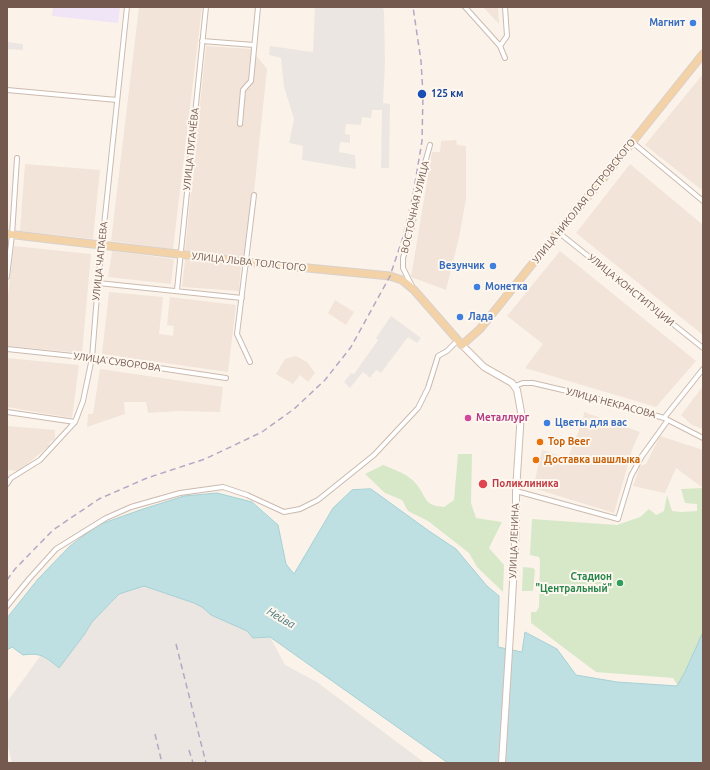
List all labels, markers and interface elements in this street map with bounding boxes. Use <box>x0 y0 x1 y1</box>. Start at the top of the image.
place label: Магнит <box>649 17 685 29</box>
marker: Магнит <box>688 18 698 28</box>
marker: 125 км <box>416 88 428 100</box>
place label: 125 км <box>431 88 463 100</box>
street label: УЛИЦА ПУГАЧЁВА <box>181 107 201 191</box>
street label: УЛИЦА НИКОЛАЯ ОСТРОВСКОГО <box>530 136 638 266</box>
street label: ВОСТОЧНАЯ УЛИЦА <box>398 159 432 255</box>
street label: УЛИЦА ЧАПАЕВА <box>90 221 110 301</box>
street label: УЛИЦА ЛЬВА ТОЛСТОГО <box>191 250 307 274</box>
street label: УЛИЦА КОНСТИТУЦИИ <box>585 252 677 328</box>
place label: Везунчик <box>439 260 485 272</box>
marker: Везунчик <box>488 261 498 271</box>
place label: Монетка <box>485 281 528 293</box>
marker: Монетка <box>472 282 482 292</box>
place label: Лада <box>468 311 493 323</box>
marker: Лада <box>455 312 465 322</box>
street label: УЛИЦА СУВОРОВА <box>73 350 161 374</box>
street label: УЛИЦА НЕКРАСОВА <box>565 385 657 421</box>
place label: Металлург <box>476 412 529 424</box>
marker: Металлург <box>463 413 473 423</box>
place label: Цветы для вас <box>555 417 627 429</box>
marker: Цветы для вас <box>542 418 552 428</box>
place label: Top Beer <box>548 436 590 448</box>
marker: Top Beer <box>535 437 545 447</box>
place label: Доставка шашлыка <box>544 454 640 466</box>
marker: Доставка шашлыка <box>531 455 541 465</box>
marker: Поликлиника <box>477 478 489 490</box>
place label: Поликлиника <box>492 478 559 490</box>
street label: УЛИЦА ЛЕНИНА <box>507 503 521 579</box>
place label: Стадион "Центральный" <box>535 571 612 594</box>
marker: Стадион "Центральный" <box>615 578 625 588</box>
water label: Нейва <box>264 605 298 631</box>

